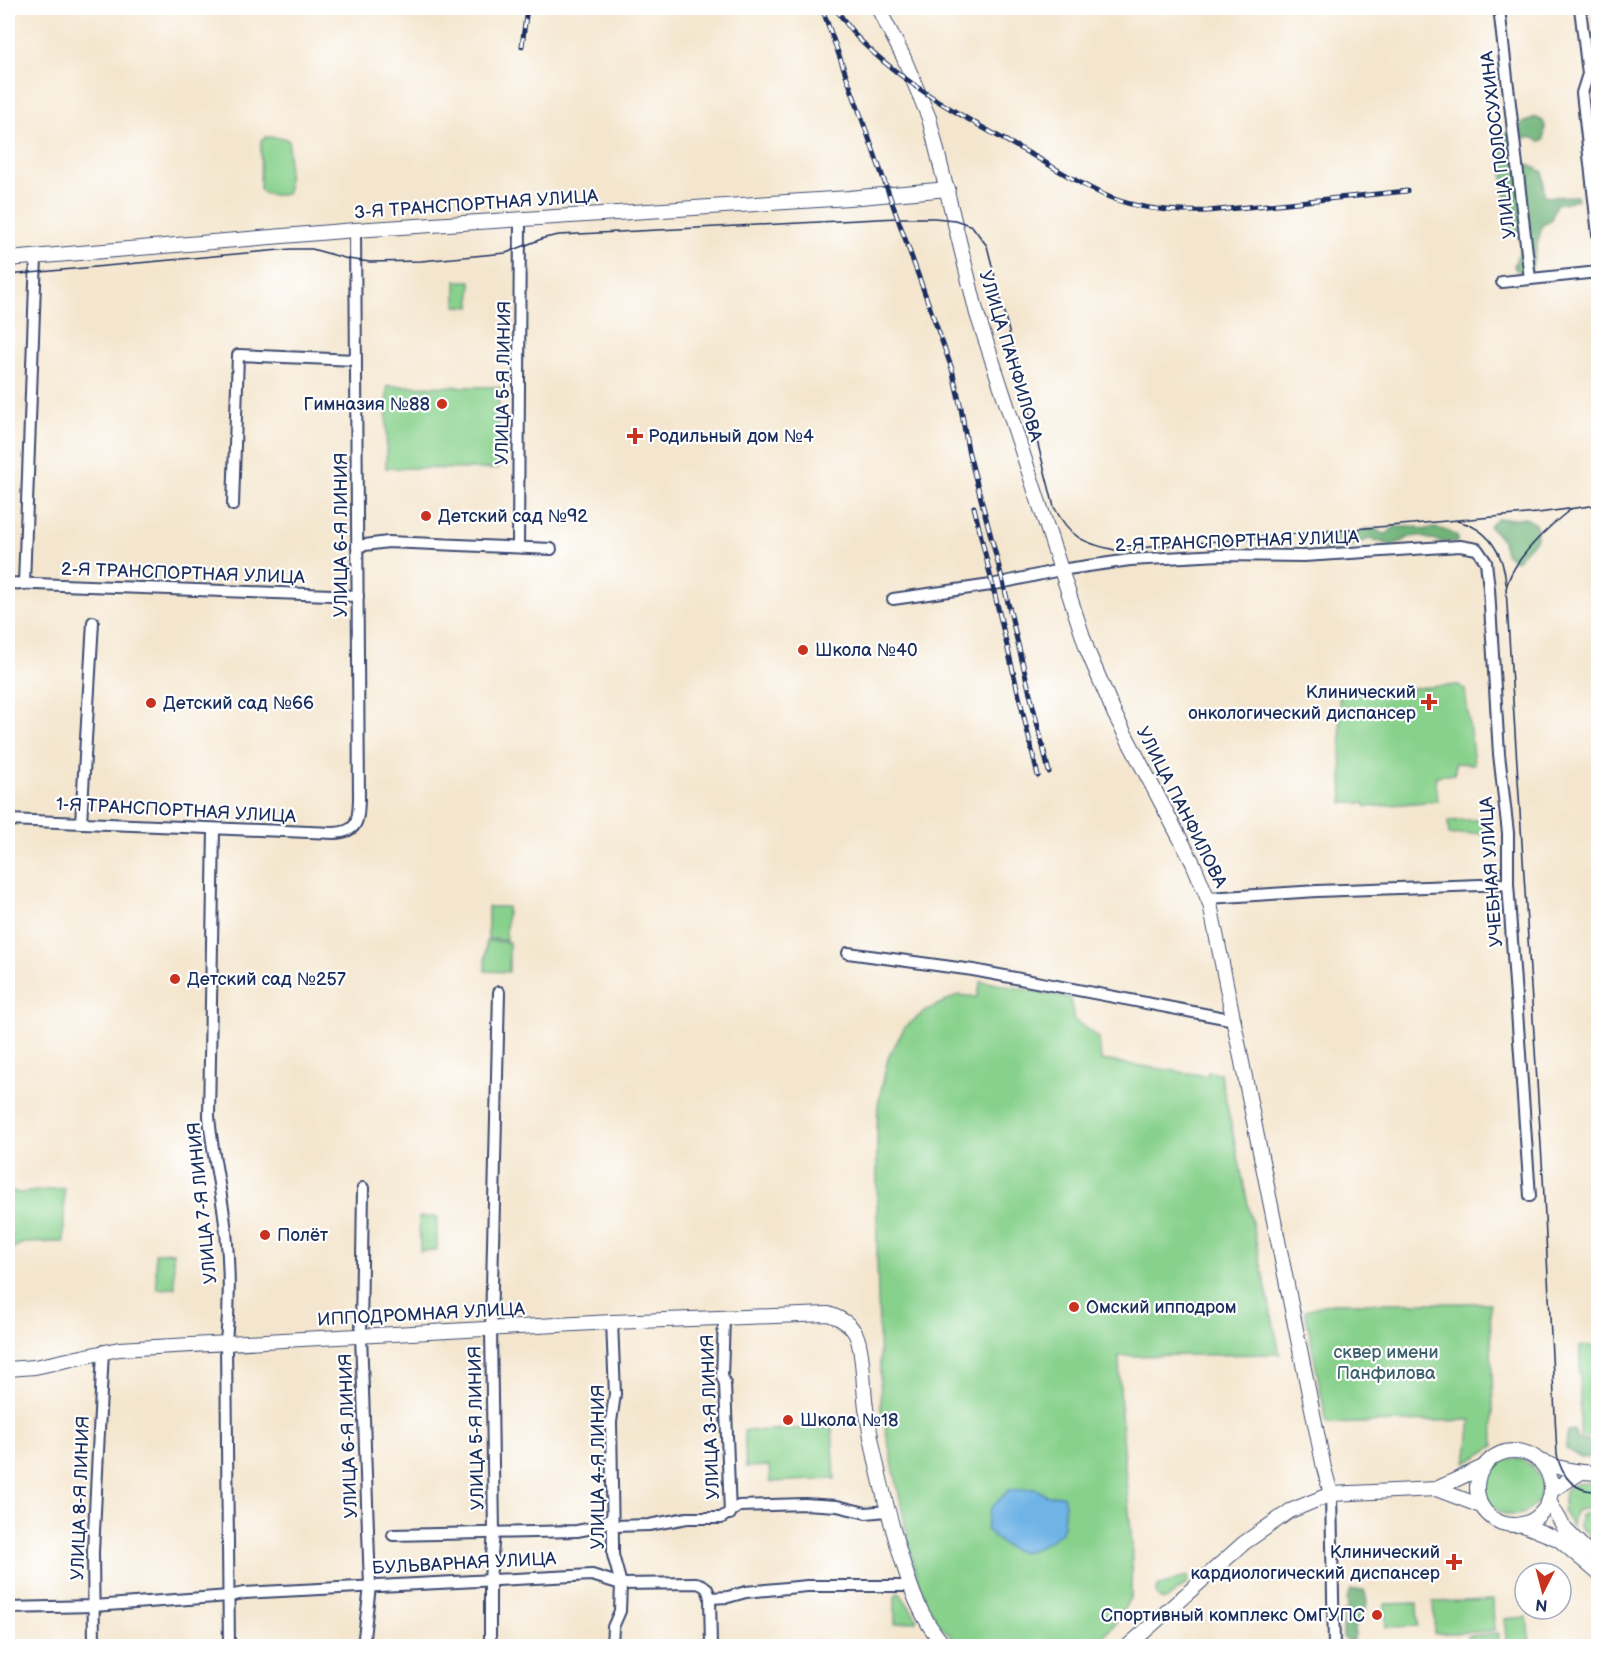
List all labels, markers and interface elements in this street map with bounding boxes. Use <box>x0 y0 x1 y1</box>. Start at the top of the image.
street label: УЛИЦА ПОЛОСУХИНА <box>1477 50 1520 240</box>
street label: 3-Я ТРАНСПОРТНАЯ УЛИЦА <box>353 185 599 224</box>
street label: УЛИЦА ПАНФИЛОВА <box>974 268 1047 444</box>
street label: УЛИЦА 5-Я ЛИНИЯ <box>492 301 515 465</box>
place label: Гимназия №88 <box>303 394 430 415</box>
marker: Гимназия №88 <box>435 397 449 411</box>
place label: Родильный дом №4 <box>648 426 814 447</box>
marker: Родильный дом №4 <box>626 427 644 445</box>
street label: УЛИЦА 6-Я ЛИНИЯ <box>331 452 352 618</box>
place label: Детский сад №92 <box>438 506 588 527</box>
marker: Детский сад №92 <box>419 509 433 523</box>
street label: 2-Я ТРАНСПОРТНАЯ УЛИЦА <box>1115 527 1359 556</box>
street label: 2-Я ТРАНСПОРТНАЯ УЛИЦА <box>61 559 305 588</box>
place label: Школа №40 <box>815 640 918 661</box>
marker: Школа №40 <box>796 643 810 657</box>
place label: Клинический онкологический диспансер <box>1188 682 1416 724</box>
place label: Детский сад №66 <box>163 693 314 714</box>
marker: Клинический онкологический диспансер <box>1420 693 1438 711</box>
marker: Детский сад №66 <box>144 696 158 710</box>
street label: УЛИЦА ПАНФИЛОВА <box>1132 723 1231 891</box>
street label: 1-Я ТРАНСПОРТНАЯ УЛИЦА <box>55 794 297 827</box>
street label: УЧЕБНАЯ УЛИЦА <box>1476 796 1507 948</box>
place label: Детский сад №257 <box>187 969 346 990</box>
marker: Детский сад №257 <box>168 972 182 986</box>
street label: УЛИЦА 7-Я ЛИНИЯ <box>184 1121 221 1285</box>
place label: Полёт <box>277 1225 329 1246</box>
marker: Полёт <box>258 1228 272 1242</box>
place label: Омский ипподром <box>1086 1297 1237 1318</box>
street label: ИППОДРОМНАЯ УЛИЦА <box>317 1299 525 1330</box>
marker: Омский ипподром <box>1067 1300 1081 1314</box>
street label: УЛИЦА 3-Я ЛИНИЯ <box>697 1334 724 1500</box>
park label: сквер имени Панфилова <box>1333 1342 1439 1384</box>
street label: УЛИЦА 5-Я ЛИНИЯ <box>465 1346 488 1510</box>
street label: УЛИЦА 6-Я ЛИНИЯ <box>335 1353 362 1519</box>
street label: УЛИЦА 4-Я ЛИНИЯ <box>588 1384 609 1550</box>
place label: Школа №18 <box>800 1410 898 1431</box>
marker: Школа №18 <box>781 1413 795 1427</box>
street label: УЛИЦА 8-Я ЛИНИЯ <box>67 1415 94 1581</box>
place label: Клинический кардиологический диспансер <box>1191 1542 1440 1584</box>
street label: БУЛЬВАРНАЯ УЛИЦА <box>371 1548 557 1579</box>
marker: Клинический кардиологический диспансер <box>1445 1553 1463 1571</box>
north arrow <box>1513 1561 1573 1621</box>
text: N <box>1535 1594 1549 1615</box>
place label: Спортивный комплекс ОмГУПС <box>1101 1605 1365 1626</box>
marker: Спортивный комплекс ОмГУПС <box>1370 1608 1384 1622</box>

